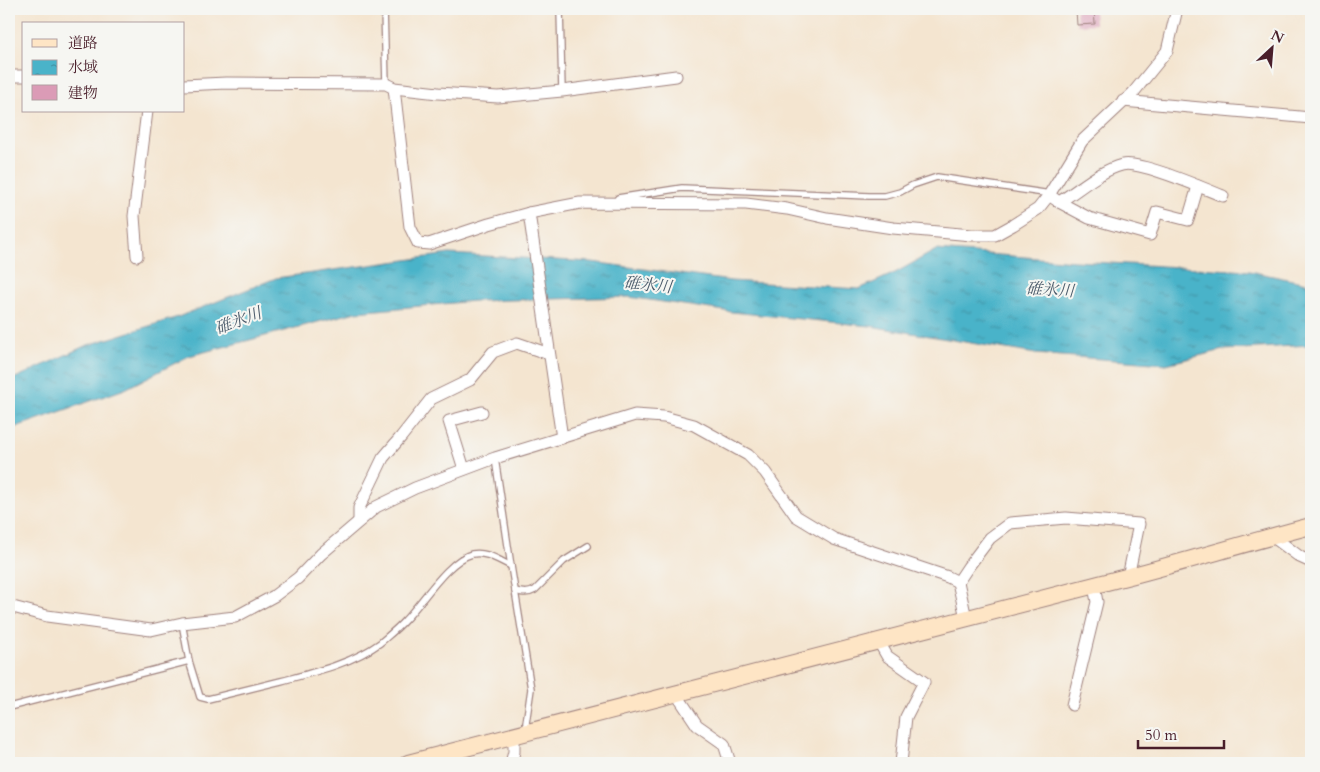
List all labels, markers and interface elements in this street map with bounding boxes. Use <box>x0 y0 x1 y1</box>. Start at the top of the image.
legend <box>22 22 185 112</box>
north arrow <box>1248 22 1298 72</box>
text: N <box>1268 26 1287 48</box>
text: 道路 <box>68 33 98 53</box>
text: 水域 <box>68 57 98 77</box>
text: 建物 <box>68 83 98 103</box>
water label: 碓氷川 <box>623 272 675 299</box>
water label: 碓氷川 <box>1025 278 1076 302</box>
water label: 碓氷川 <box>212 301 267 340</box>
scale bar <box>1138 717 1224 749</box>
text: 50 m <box>1145 725 1177 745</box>

